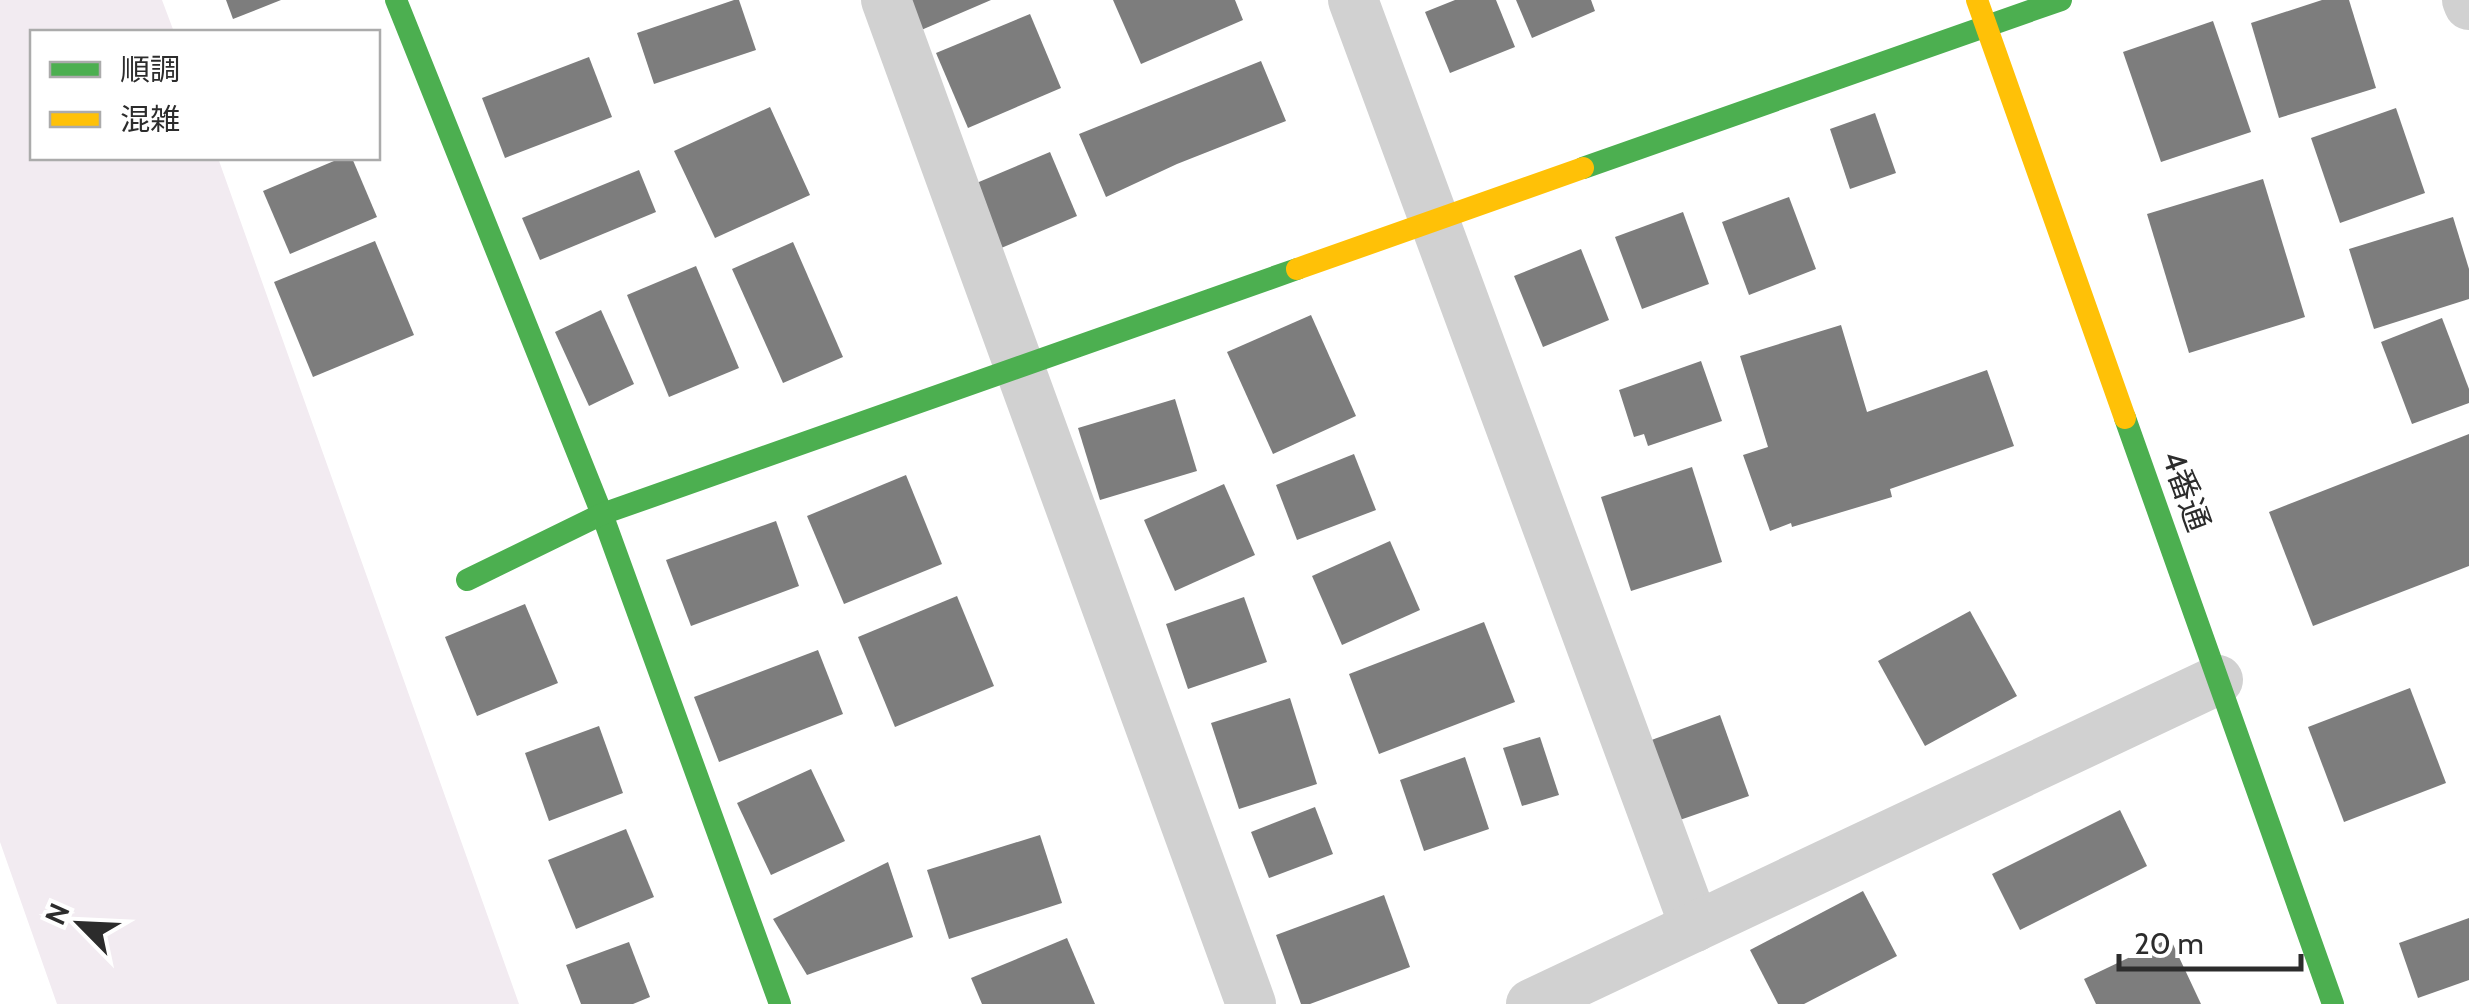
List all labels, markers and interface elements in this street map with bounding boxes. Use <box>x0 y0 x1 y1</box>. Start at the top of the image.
legend <box>30 30 380 160</box>
text: 順調 <box>120 51 180 88</box>
text: 混雑 <box>120 101 180 138</box>
street label: 4番通 <box>2154 445 2219 536</box>
north arrow <box>30 874 130 974</box>
text: N <box>38 898 77 930</box>
scale bar <box>2119 909 2302 971</box>
text: 20 m <box>2134 925 2204 962</box>

